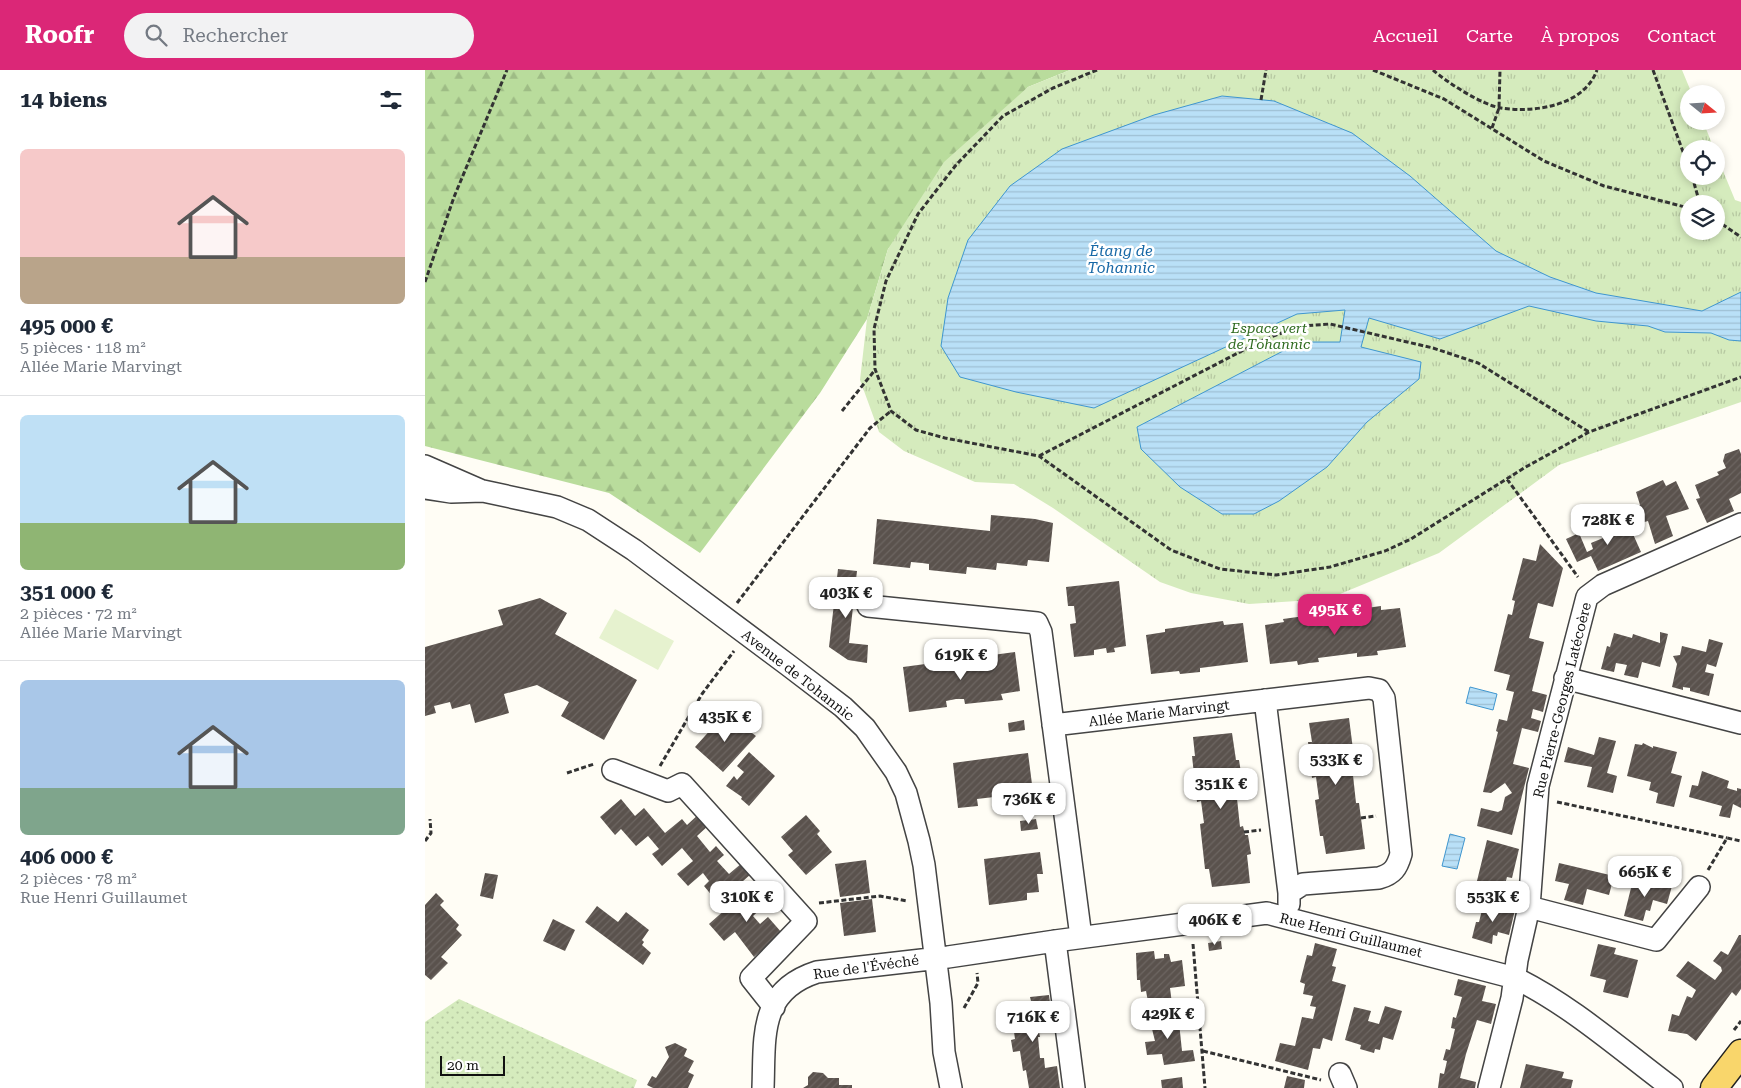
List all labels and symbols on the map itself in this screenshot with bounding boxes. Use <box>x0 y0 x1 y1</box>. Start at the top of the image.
north arrow <box>1680 85 1725 130</box>
water label: Étang de Tohannic <box>1087 242 1155 277</box>
park label: Espace vert de Tohannic <box>1228 320 1311 352</box>
pin: 728K € <box>1567 504 1649 546</box>
pin: 403K € <box>805 576 887 619</box>
pin: 495K € <box>1294 594 1376 636</box>
street label: Rue Pierre-Georges Latécoère <box>1530 600 1594 799</box>
street label: Avenue de Tohannic <box>739 626 857 724</box>
pin: 619K € <box>920 638 1002 681</box>
street label: Allée Marie Marvingt <box>1088 696 1230 730</box>
pin: 435K € <box>684 700 766 743</box>
pin: 533K € <box>1295 744 1377 786</box>
pin: 351K € <box>1180 768 1262 810</box>
pin: 736K € <box>988 782 1070 825</box>
pin: 665K € <box>1604 856 1686 898</box>
pin: 310K € <box>706 880 788 923</box>
pin: 553K € <box>1452 880 1534 923</box>
pin: 406K € <box>1174 904 1256 946</box>
street label: Rue Henri Guillaumet <box>1278 910 1424 960</box>
street label: Rue de l'Évéché <box>812 952 920 982</box>
pin: 429K € <box>1127 998 1209 1040</box>
pin: 716K € <box>992 1000 1074 1043</box>
scale bar <box>440 1053 505 1076</box>

